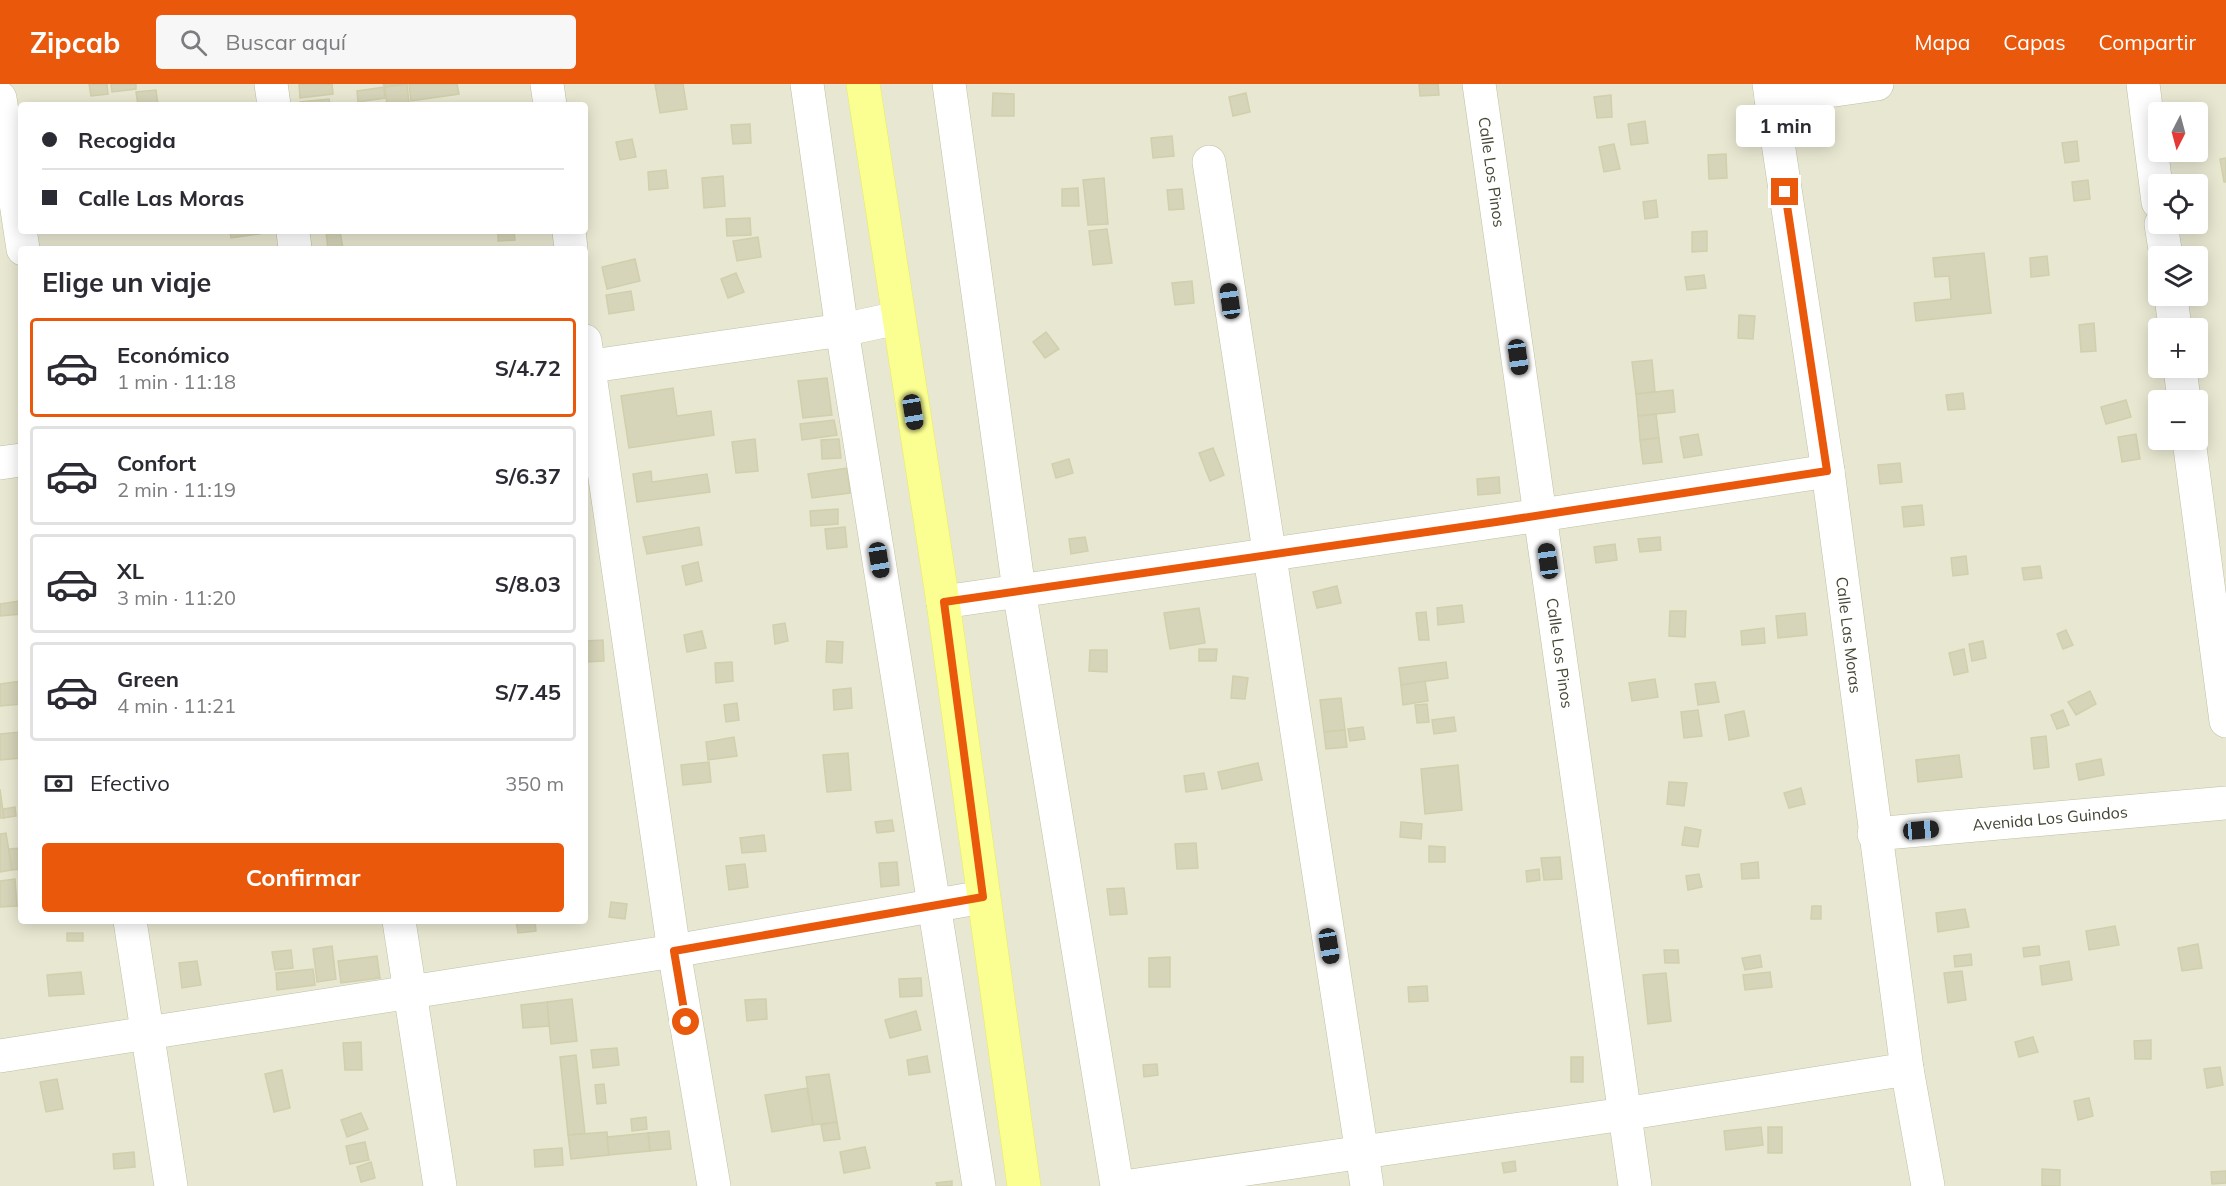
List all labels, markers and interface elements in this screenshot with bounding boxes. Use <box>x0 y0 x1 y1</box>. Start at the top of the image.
search box <box>156 15 576 69</box>
text: Zipcab <box>30 25 120 60</box>
icon: search <box>177 26 210 59</box>
text: Buscar aquí <box>225 28 346 56</box>
text: Mapa <box>1915 29 1970 55</box>
text: Capas <box>2003 29 2066 55</box>
text: Compartir <box>2099 29 2196 55</box>
north arrow <box>2148 102 2208 162</box>
map controls <box>2148 102 2208 450</box>
callout: 1 min <box>1736 105 1834 147</box>
text: 1 min <box>1759 113 1812 138</box>
street label: Calle Los Pinos <box>1474 115 1510 229</box>
text: Recogida <box>78 126 176 154</box>
button: locate <box>2148 174 2208 234</box>
route end <box>1771 178 1798 205</box>
text: Calle Las Moras <box>78 184 244 212</box>
button: layers <box>2148 246 2208 306</box>
text: Elige un viaje <box>42 265 211 299</box>
car <box>1219 282 1241 320</box>
button: + <box>2148 318 2208 378</box>
car <box>1507 338 1529 376</box>
icon: car <box>45 341 99 395</box>
text: Económico <box>117 341 230 369</box>
text: S/4.72 <box>495 354 561 382</box>
text: 1 min · 11:18 <box>117 369 236 394</box>
button: − <box>2148 390 2208 450</box>
car <box>901 393 925 431</box>
icon: car <box>45 449 99 503</box>
text: Confort <box>117 449 196 477</box>
text: S/6.37 <box>495 462 561 490</box>
text: 2 min · 11:19 <box>117 477 236 502</box>
car <box>867 541 891 579</box>
car <box>1537 542 1559 580</box>
icon: car <box>45 557 99 611</box>
text: XL <box>117 557 144 585</box>
text: S/8.03 <box>495 570 561 598</box>
street label: Calle Las Moras <box>1832 576 1866 695</box>
text: 3 min · 11:20 <box>117 585 236 610</box>
street label: Calle Los Pinos <box>1542 596 1578 710</box>
icon: car <box>45 665 99 719</box>
text: Green <box>117 665 179 693</box>
text: S/7.45 <box>495 678 561 706</box>
text: 4 min · 11:21 <box>117 693 236 718</box>
icon: cash <box>42 767 75 800</box>
text: Efectivo <box>90 769 170 797</box>
text: 350 m <box>505 771 564 796</box>
street label: Avenida Los Guindos <box>1972 801 2128 835</box>
car <box>1902 819 1940 841</box>
button: Confirmar <box>42 843 564 912</box>
car <box>1317 927 1341 965</box>
route start <box>672 1008 699 1035</box>

